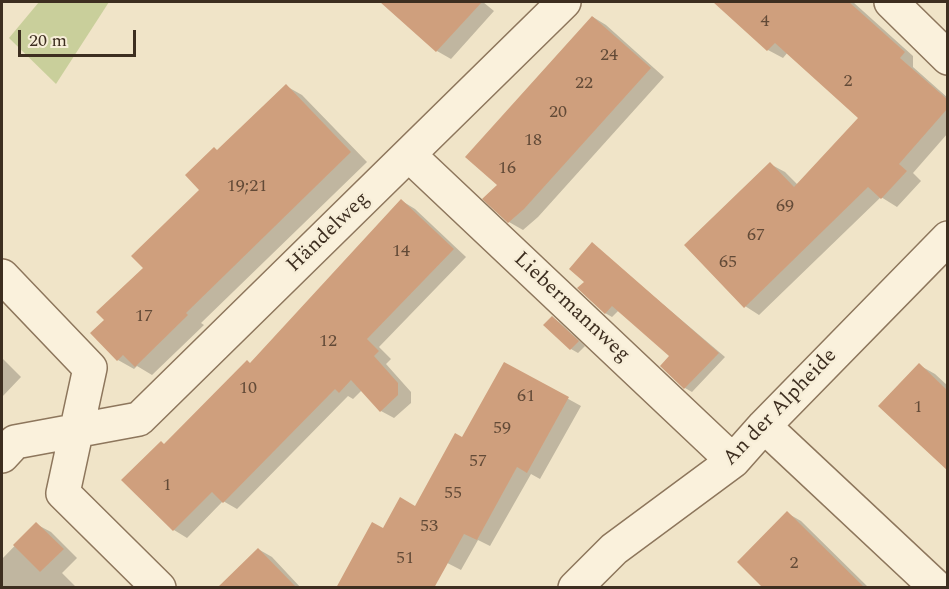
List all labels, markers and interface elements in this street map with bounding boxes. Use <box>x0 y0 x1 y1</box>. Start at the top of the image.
house number: 4 <box>761 11 769 33</box>
scale bar <box>21 18 140 56</box>
text: 20 m <box>29 27 67 54</box>
house number: 24 <box>600 45 618 67</box>
house number: 2 <box>844 71 852 93</box>
house number: 22 <box>575 73 593 95</box>
house number: 20 <box>549 102 567 124</box>
house number: 18 <box>524 130 542 152</box>
house number: 16 <box>498 158 516 180</box>
house number: 19;21 <box>227 176 267 198</box>
street label: Händelweg <box>282 187 376 279</box>
house number: 69 <box>776 196 794 218</box>
house number: 67 <box>747 225 765 247</box>
house number: 14 <box>392 241 410 263</box>
street label: Liebermannweg <box>507 248 635 368</box>
house number: 65 <box>719 252 737 274</box>
house number: 17 <box>135 306 153 328</box>
house number: 12 <box>319 331 337 353</box>
street label: An der Alpheide <box>719 344 843 472</box>
house number: 10 <box>239 378 257 400</box>
house number: 61 <box>517 386 535 408</box>
house number: 1 <box>914 397 922 419</box>
house number: 59 <box>493 418 511 440</box>
house number: 57 <box>469 451 487 473</box>
house number: 1 <box>163 475 171 497</box>
house number: 55 <box>444 483 462 505</box>
house number: 53 <box>420 516 438 538</box>
house number: 51 <box>396 548 414 570</box>
house number: 2 <box>790 553 798 575</box>

